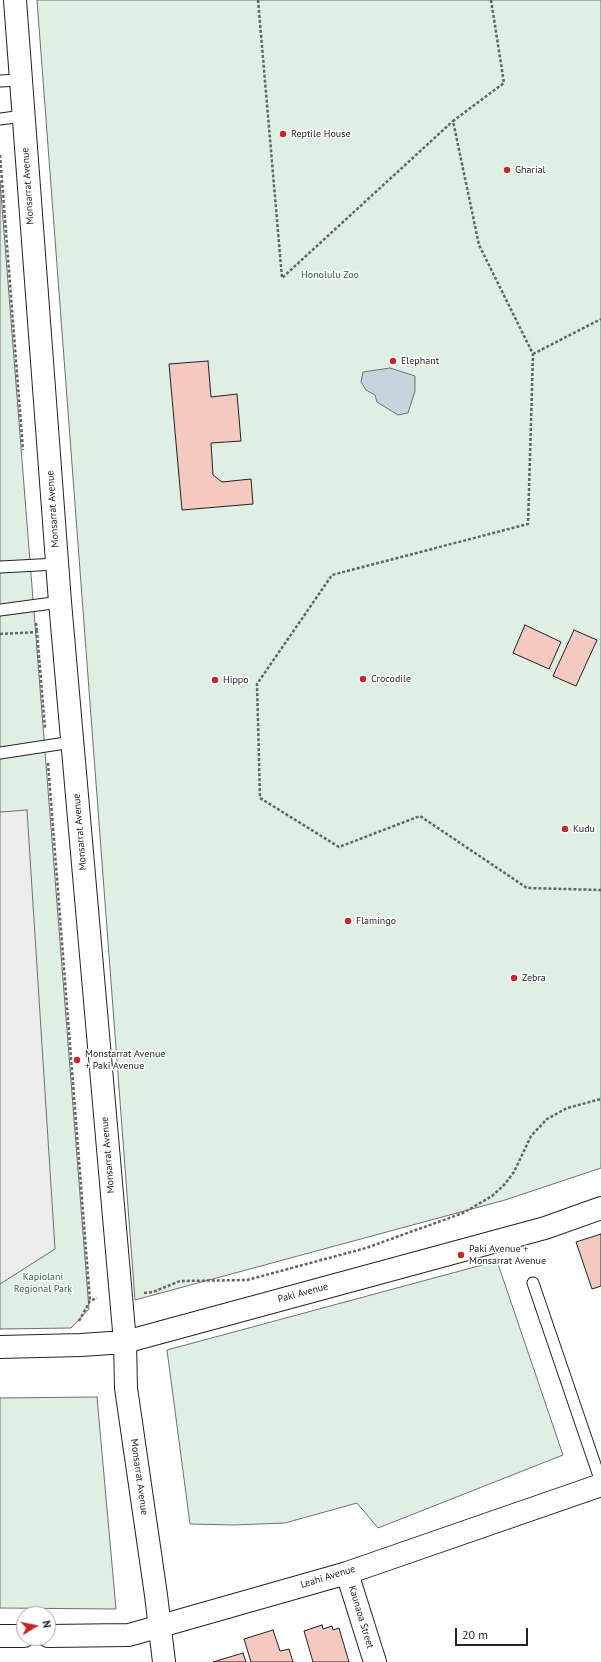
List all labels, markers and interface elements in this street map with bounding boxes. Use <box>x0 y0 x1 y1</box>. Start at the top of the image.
place label: Reptile House <box>291 128 350 140</box>
marker: Reptile House <box>278 129 288 139</box>
street label: Monsarrat Avenue <box>19 147 37 225</box>
place label: Gharial <box>515 164 546 176</box>
marker: Gharial <box>502 165 512 175</box>
park label: Honolulu Zoo <box>301 269 359 281</box>
place label: Elephant <box>401 355 439 367</box>
marker: Elephant <box>388 356 398 366</box>
street label: Monsarrat Avenue <box>44 470 62 548</box>
place label: Crocodile <box>371 673 411 685</box>
place label: Hippo <box>223 674 249 686</box>
marker: Crocodile <box>358 674 368 684</box>
marker: Hippo <box>210 675 220 685</box>
street label: Monsarrat Avenue <box>71 793 89 871</box>
place label: Kudu <box>573 823 595 835</box>
marker: Kudu <box>560 824 570 834</box>
place label: Flamingo <box>356 915 396 927</box>
marker: Flamingo <box>343 916 353 926</box>
place label: Zebra <box>522 972 546 984</box>
marker: Zebra <box>509 973 519 983</box>
place label: Monstarrat Avenue + Paki Avenue <box>85 1048 165 1072</box>
marker: Monstarrat Avenue + Paki Avenue <box>72 1055 82 1065</box>
street label: Monsarrat Avenue <box>99 1116 117 1194</box>
place label: Paki Avenue + Monsarrat Avenue <box>469 1243 546 1266</box>
marker: Paki Avenue + Monsarrat Avenue <box>456 1250 466 1260</box>
park label: Kapiolani Regional Park <box>14 1271 72 1294</box>
street label: Paki Avenue <box>277 1281 329 1305</box>
street label: Monsarrat Avenue <box>128 1438 150 1516</box>
street label: Leahi Avenue <box>299 1563 357 1591</box>
street label: Kaunaoa Street <box>346 1584 376 1650</box>
north arrow <box>16 1606 56 1646</box>
text: N <box>39 1619 54 1629</box>
scale bar <box>457 1620 530 1646</box>
text: 20 m <box>462 1627 488 1642</box>

